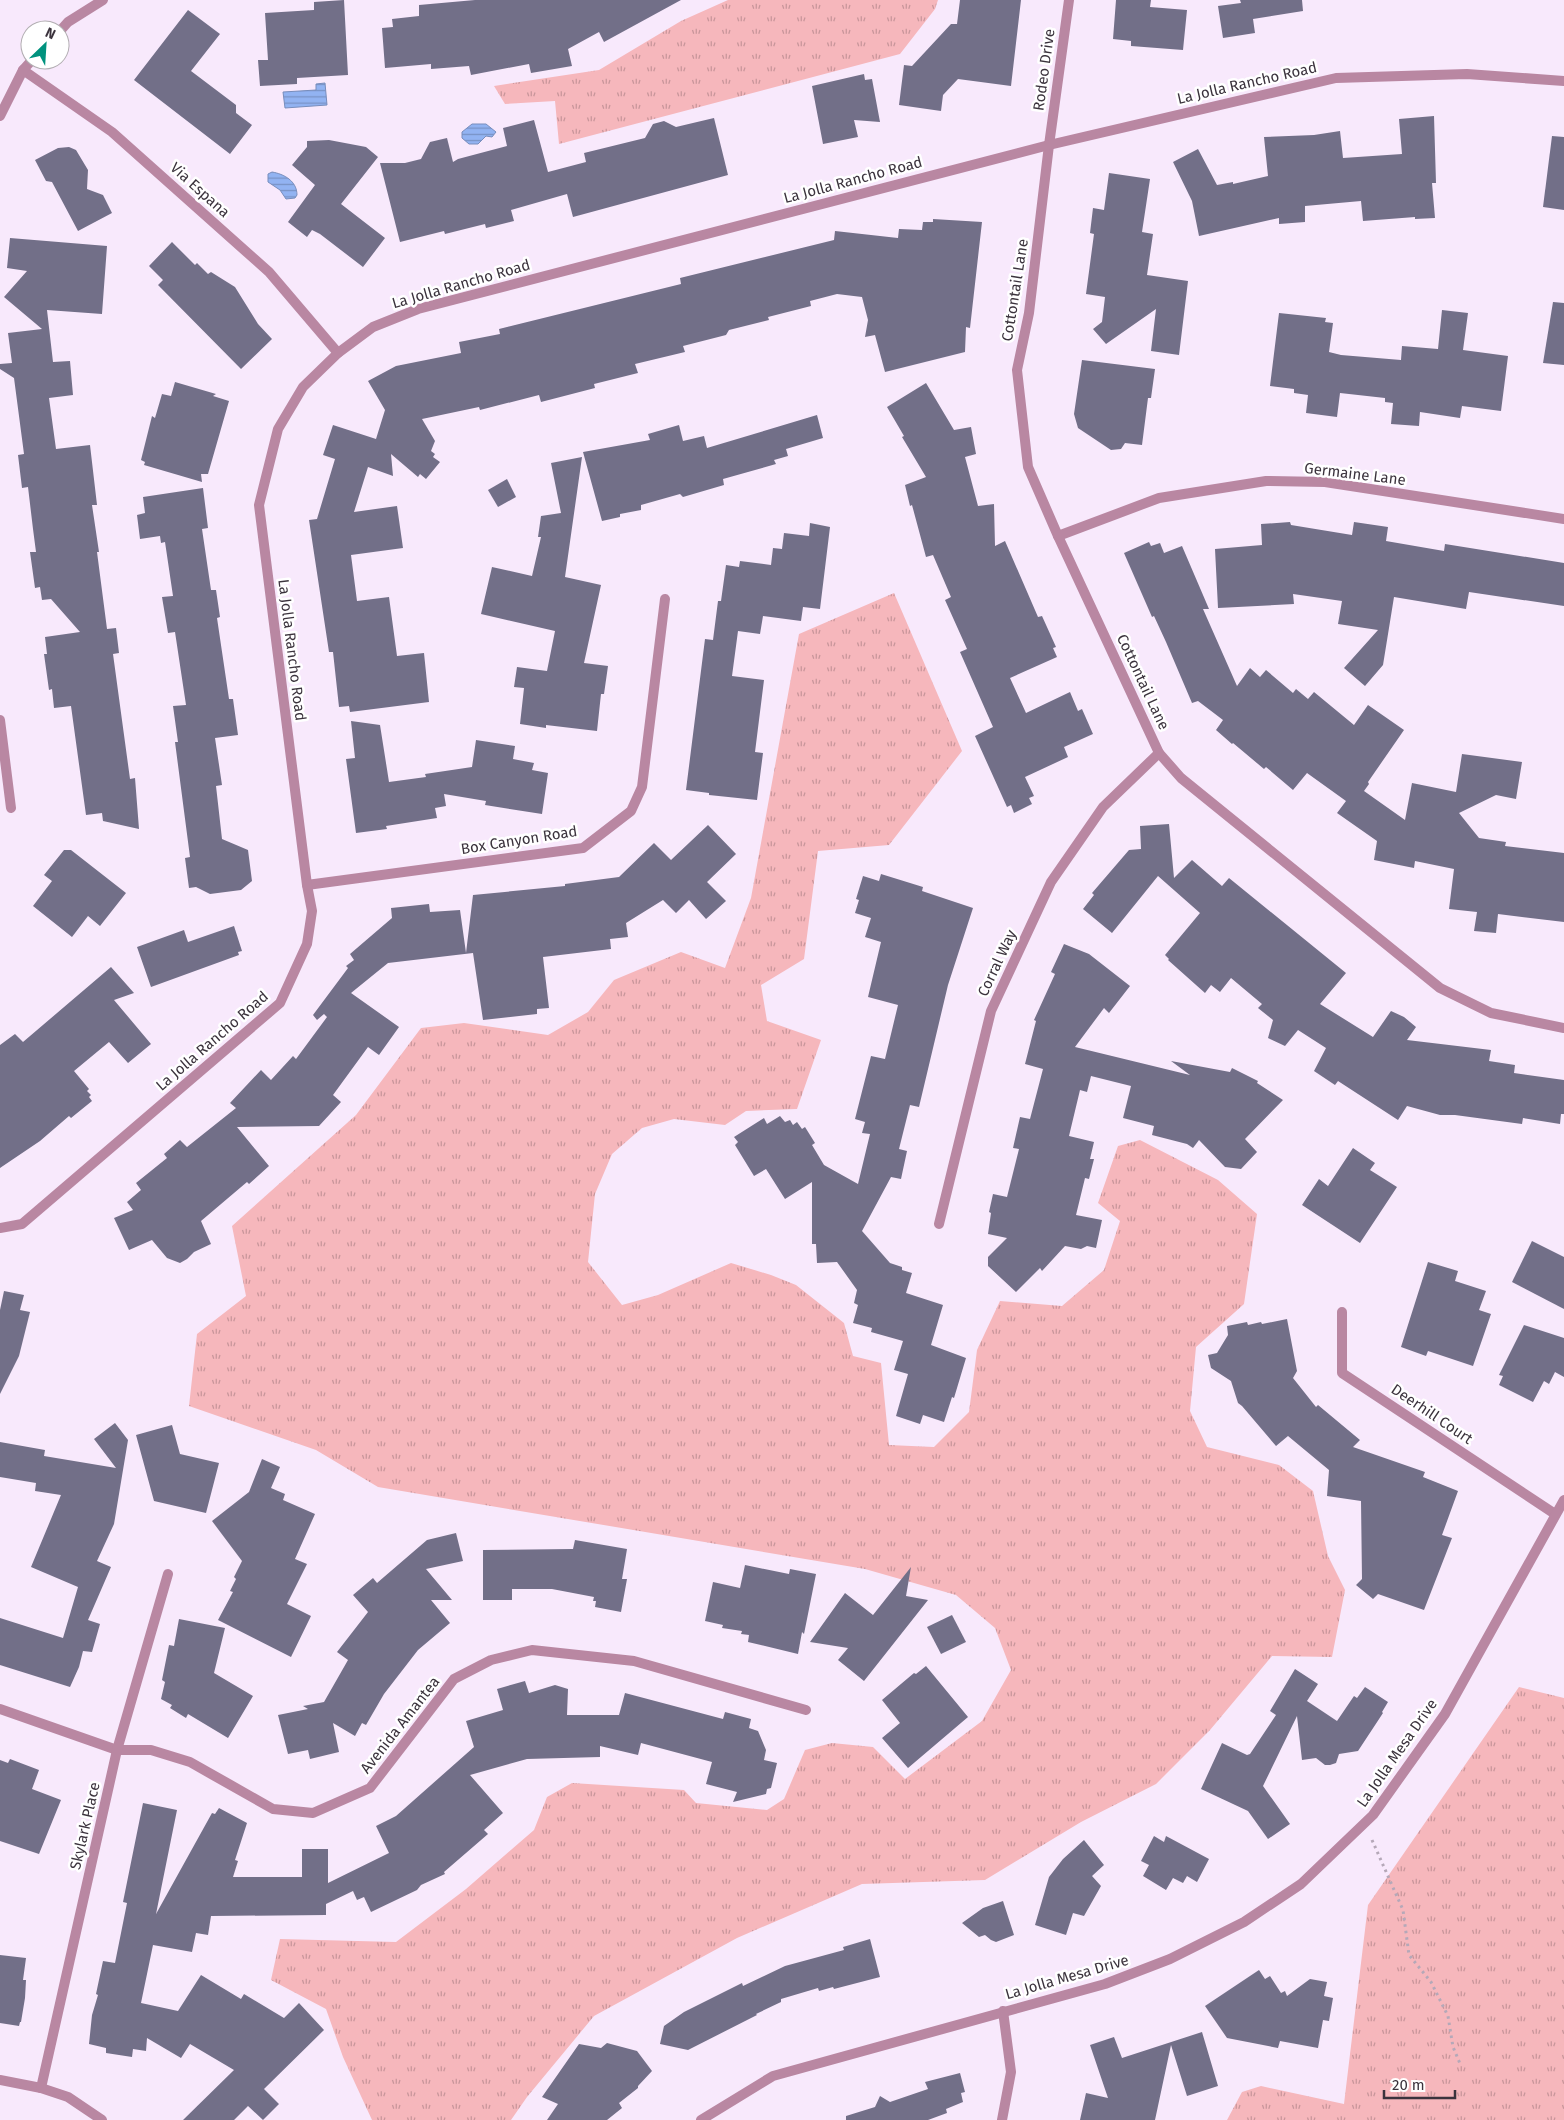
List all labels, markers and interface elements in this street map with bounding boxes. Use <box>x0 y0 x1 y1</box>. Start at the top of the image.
north arrow <box>20 20 70 70</box>
text: N <box>42 24 58 43</box>
street label: Rodeo Drive <box>1029 28 1059 112</box>
street label: La Jolla Rancho Road <box>1175 58 1319 108</box>
street label: La Jolla Rancho Road <box>782 153 924 207</box>
street label: Via Espana <box>167 159 233 221</box>
street label: Cottontail Lane <box>998 237 1032 343</box>
street label: La Jolla Rancho Road <box>390 256 532 312</box>
street label: Germaine Lane <box>1303 459 1407 489</box>
street label: La Jolla Rancho Road <box>274 578 310 722</box>
street label: Cottontail Lane <box>1113 631 1173 733</box>
street label: Box Canyon Road <box>460 822 578 858</box>
street label: Corral Way <box>974 926 1021 999</box>
street label: La Jolla Rancho Road <box>152 987 272 1095</box>
street label: Deerhill Court <box>1388 1380 1477 1448</box>
street label: Avenida Amantea <box>357 1673 443 1777</box>
street label: La Jolla Mesa Drive <box>1353 1696 1441 1810</box>
street label: Skylark Place <box>66 1780 104 1872</box>
street label: La Jolla Mesa Drive <box>1003 1951 1131 2003</box>
scale bar <box>1384 2068 1455 2100</box>
text: 20 m <box>1392 2076 1425 2094</box>

